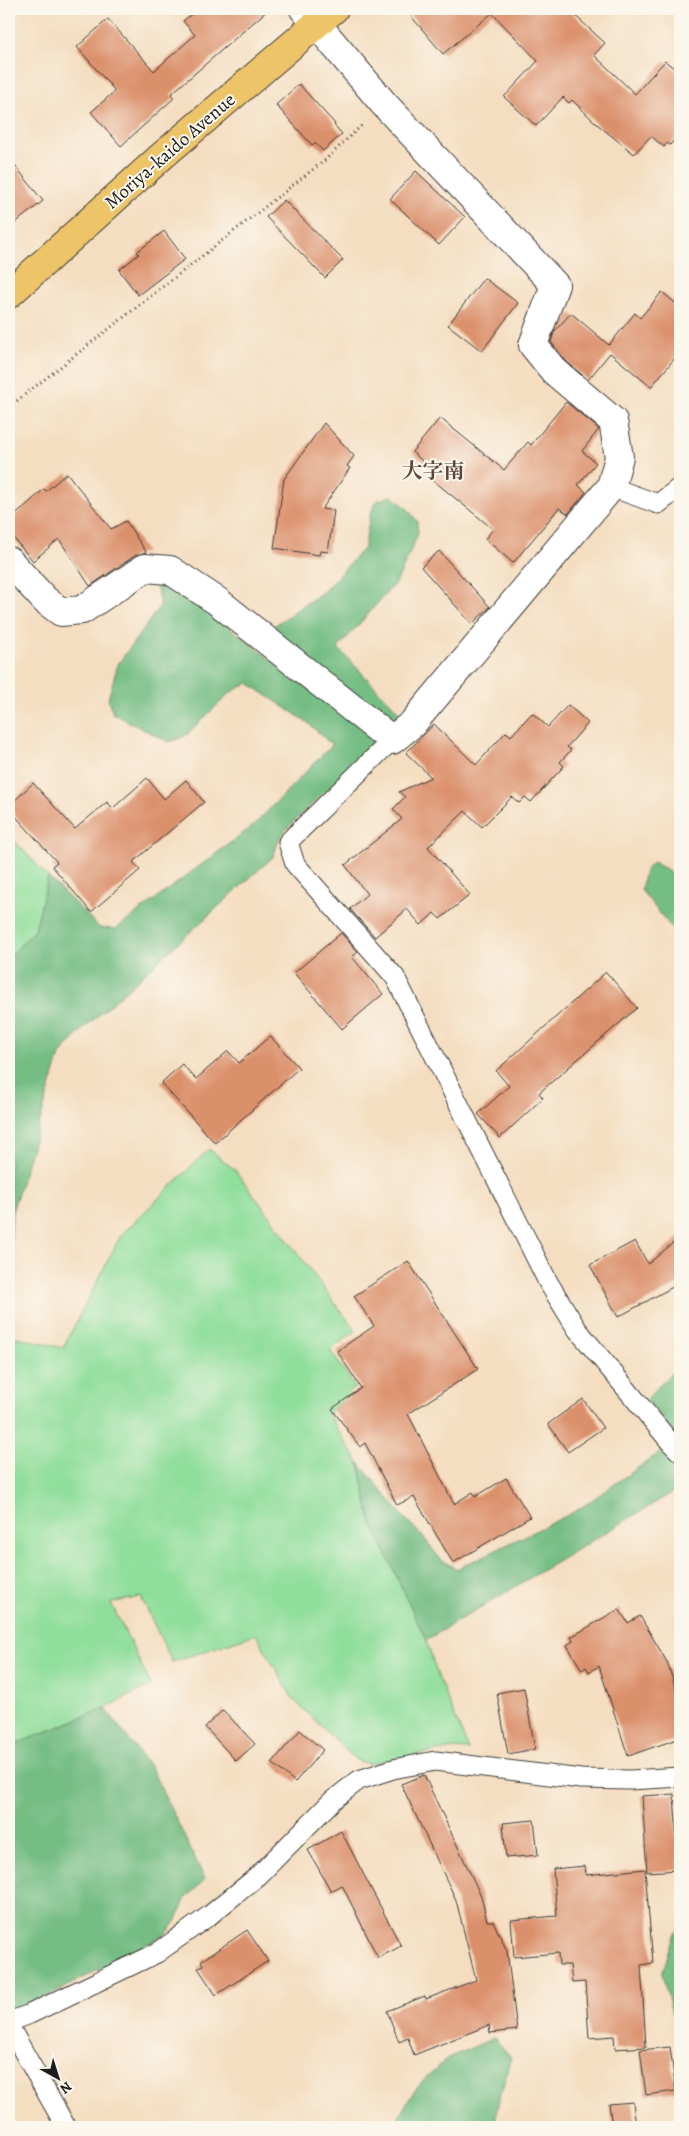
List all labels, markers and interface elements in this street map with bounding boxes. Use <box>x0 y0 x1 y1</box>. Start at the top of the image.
street label: Moriya-kaido Avenue <box>99 87 241 215</box>
district label: 大字南 <box>402 457 465 485</box>
north arrow <box>32 2054 82 2104</box>
text: N <box>56 2077 76 2098</box>

